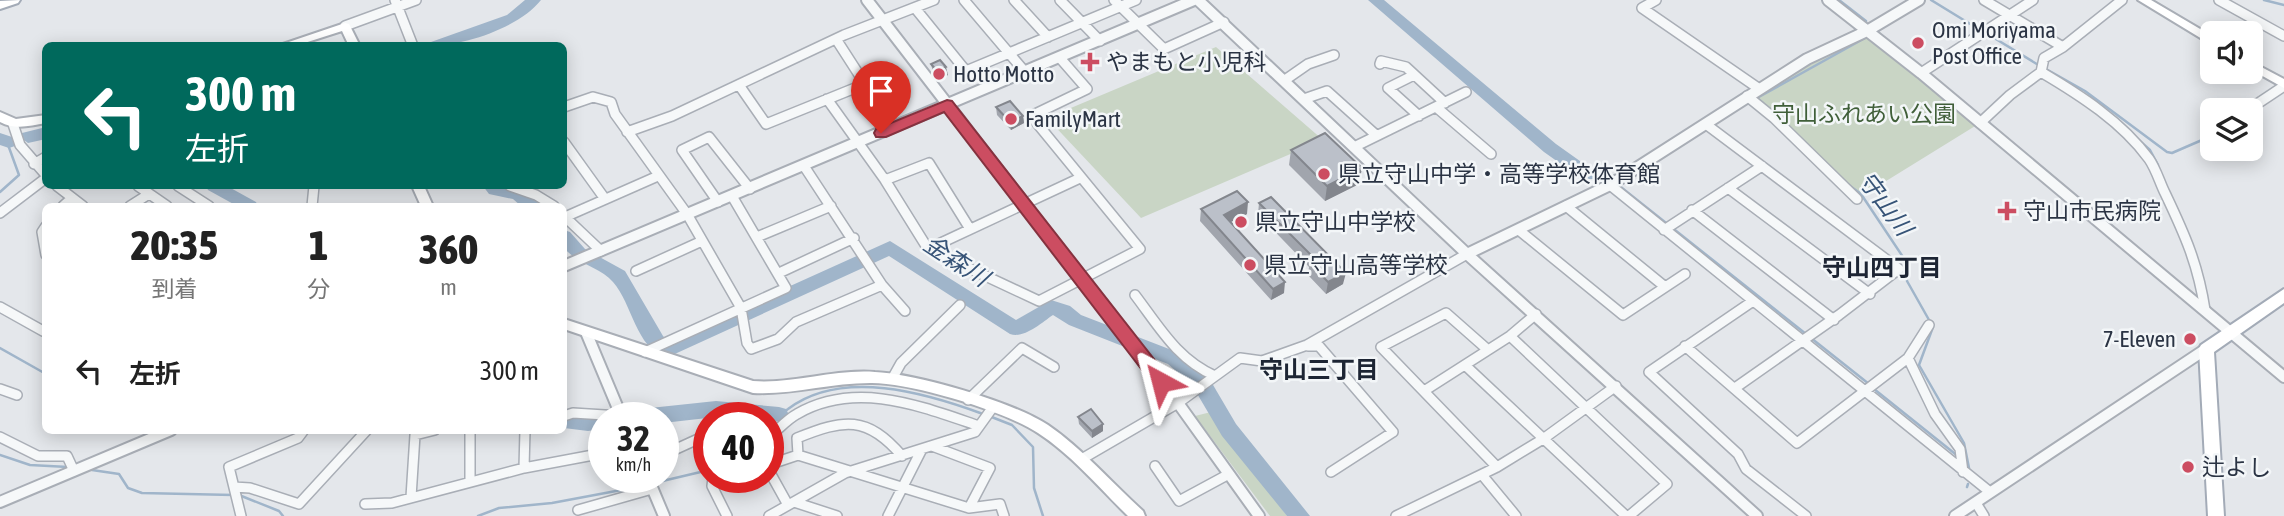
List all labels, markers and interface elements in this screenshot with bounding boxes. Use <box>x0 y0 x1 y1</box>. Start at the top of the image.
place label: Omi Moriyama Post Office <box>1932 17 2056 69</box>
map controls <box>2200 21 2263 161</box>
button: sound <box>2200 21 2263 84</box>
marker: Omi Moriyama Post Office <box>1910 35 1926 51</box>
place label: やまもと小児科 <box>1106 49 1267 75</box>
marker: やまもと小児科 <box>1080 52 1100 72</box>
pin <box>851 61 911 133</box>
place label: Hotto Motto <box>953 61 1054 87</box>
text: 300 m <box>185 65 296 121</box>
marker: Hotto Motto <box>931 66 947 82</box>
icon: left <box>70 70 161 161</box>
icon: arrive <box>862 72 900 110</box>
button: layers <box>2200 98 2263 161</box>
park label: 守山ふれあい公園 <box>1772 101 1956 127</box>
place label: FamilyMart <box>1025 106 1121 132</box>
marker: FamilyMart <box>1003 111 1019 127</box>
text: 左折 <box>185 130 249 167</box>
place label: 県立守山中学・高等学校体育館 <box>1338 161 1660 187</box>
marker: 県立守山中学・高等学校体育館 <box>1316 166 1332 182</box>
water label: 守山川 <box>1853 167 1920 243</box>
place label: 守山市民病院 <box>2023 198 2161 224</box>
marker: 守山市民病院 <box>1997 201 2017 221</box>
place label: 県立守山中学校 <box>1255 209 1416 235</box>
marker: 県立守山中学校 <box>1233 214 1249 230</box>
text: 20:35 <box>131 221 218 269</box>
text: 1 <box>309 221 328 269</box>
text: 360 <box>419 225 478 273</box>
water label: 金森川 <box>919 230 996 293</box>
place label: 県立守山高等学校 <box>1264 252 1448 278</box>
district label: 守山四丁目 <box>1822 254 1942 281</box>
marker: 県立守山高等学校 <box>1242 257 1258 273</box>
text: m <box>440 274 457 300</box>
text: 到着 <box>152 276 198 302</box>
text: 分 <box>307 276 330 302</box>
place label: 7-Eleven <box>2103 326 2176 352</box>
marker: 7-Eleven <box>2182 331 2198 347</box>
position arrow <box>1124 345 1198 419</box>
icon: left <box>70 352 108 390</box>
text: 300 m <box>480 356 539 386</box>
district label: 守山三丁目 <box>1259 356 1379 383</box>
text: 左折 <box>129 359 181 389</box>
speed limit sign: 40 <box>693 402 784 493</box>
text: 32 <box>617 418 650 458</box>
text: km/h <box>616 454 651 475</box>
place label: 辻よし <box>2202 454 2271 480</box>
marker: 辻よし <box>2180 459 2196 475</box>

